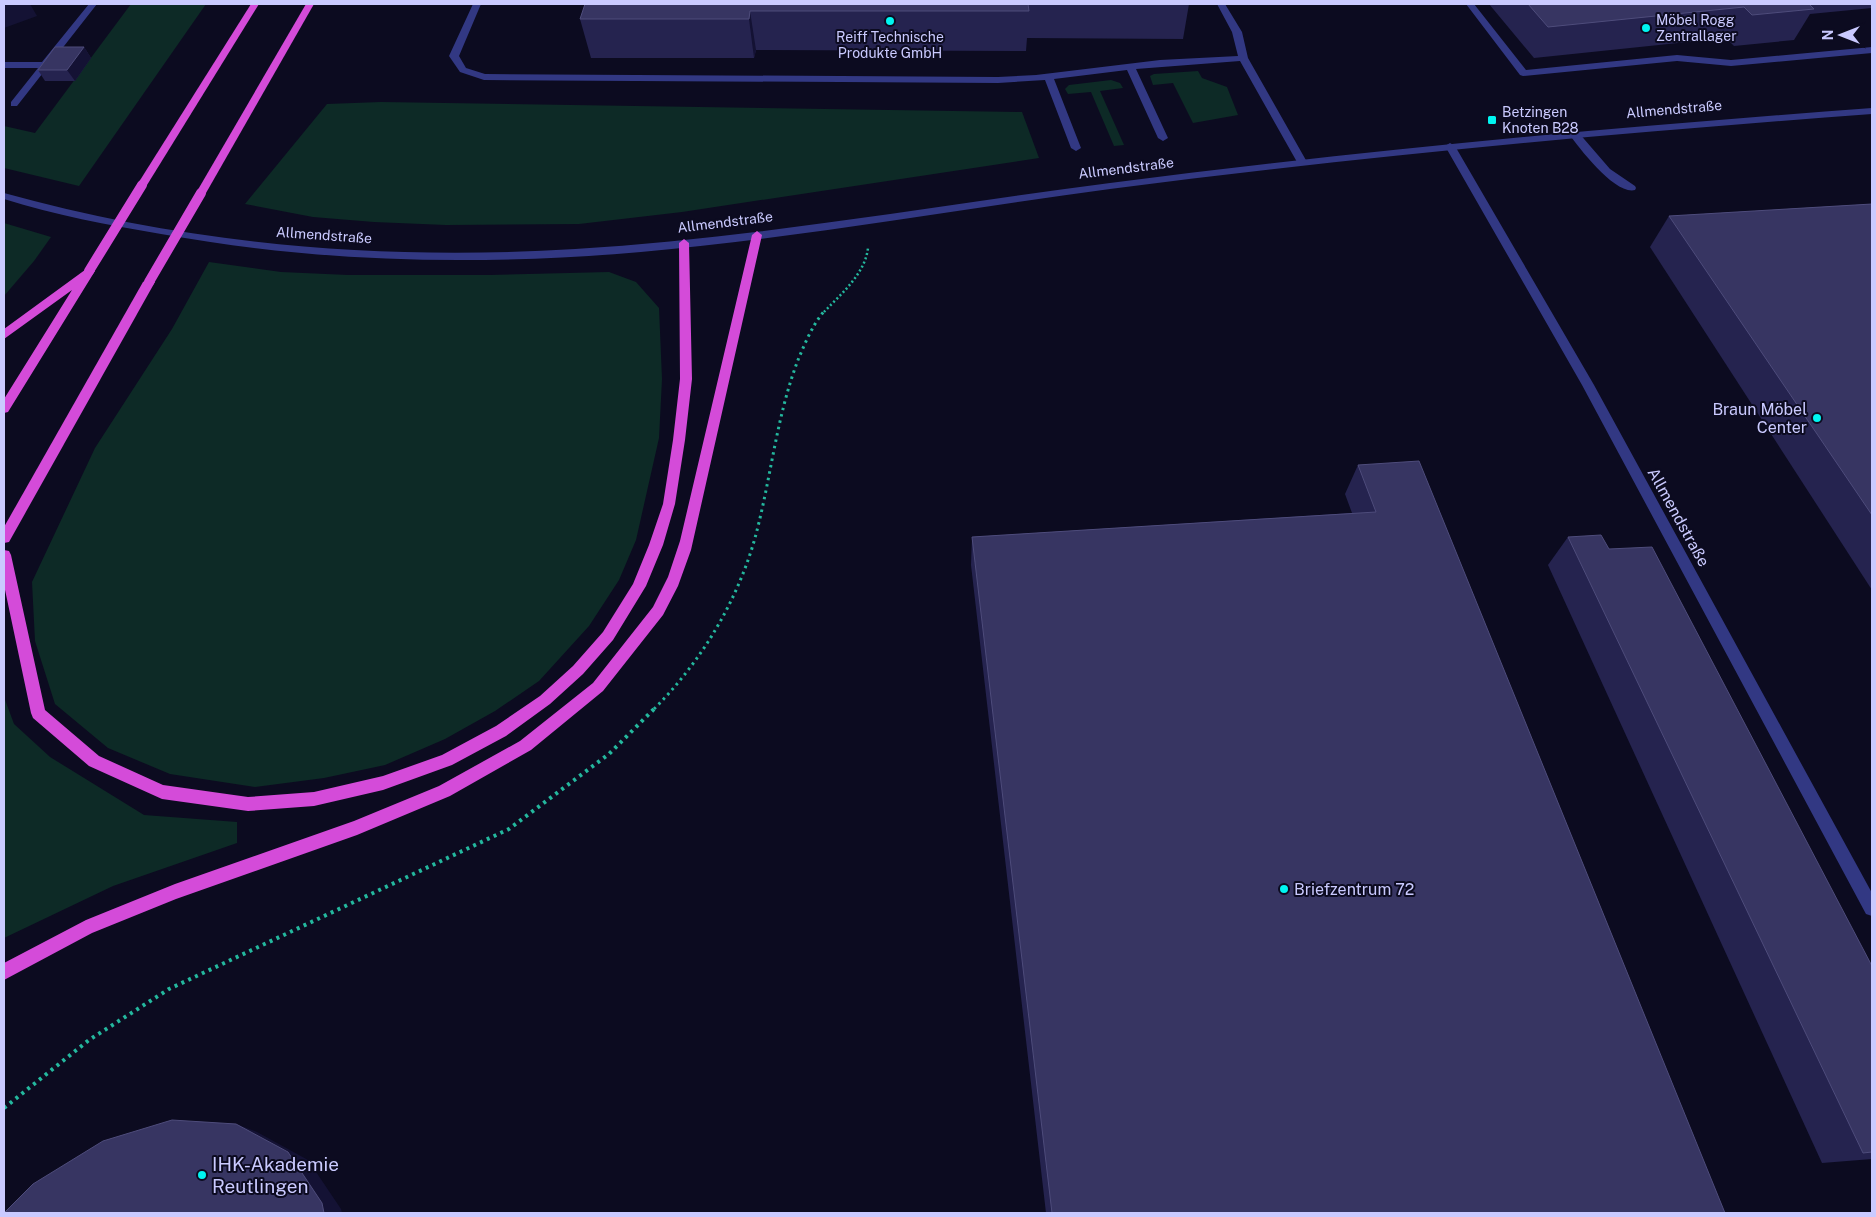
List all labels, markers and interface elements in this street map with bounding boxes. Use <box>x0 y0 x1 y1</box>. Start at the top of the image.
north arrow <box>1816 10 1866 60</box>
place label: Möbel Rogg Zentrallager <box>1656 12 1737 44</box>
marker: Reiff Technische Produkte GmbH <box>884 15 896 27</box>
marker: Möbel Rogg Zentrallager <box>1640 22 1652 34</box>
place label: Reiff Technische Produkte GmbH <box>836 29 944 61</box>
text: N <box>1820 30 1836 40</box>
street label: Allmendstraße <box>1625 97 1723 121</box>
place label: Betzingen Knoten B28 <box>1502 104 1579 136</box>
marker: Betzingen Knoten B28 <box>1486 114 1498 126</box>
street label: Allmendstraße <box>1077 154 1175 182</box>
street label: Allmendstraße <box>676 208 774 236</box>
street label: Allmendstraße <box>275 224 373 246</box>
place label: Braun Möbel Center <box>1712 400 1807 437</box>
marker: Braun Möbel Center <box>1811 412 1823 424</box>
street label: Allmendstraße <box>1644 465 1714 570</box>
place label: Briefzentrum 72 <box>1294 880 1414 899</box>
marker: Briefzentrum 72 <box>1278 883 1290 895</box>
place label: IHK-Akademie Reutlingen <box>212 1153 339 1197</box>
marker: IHK-Akademie Reutlingen <box>196 1169 208 1181</box>

